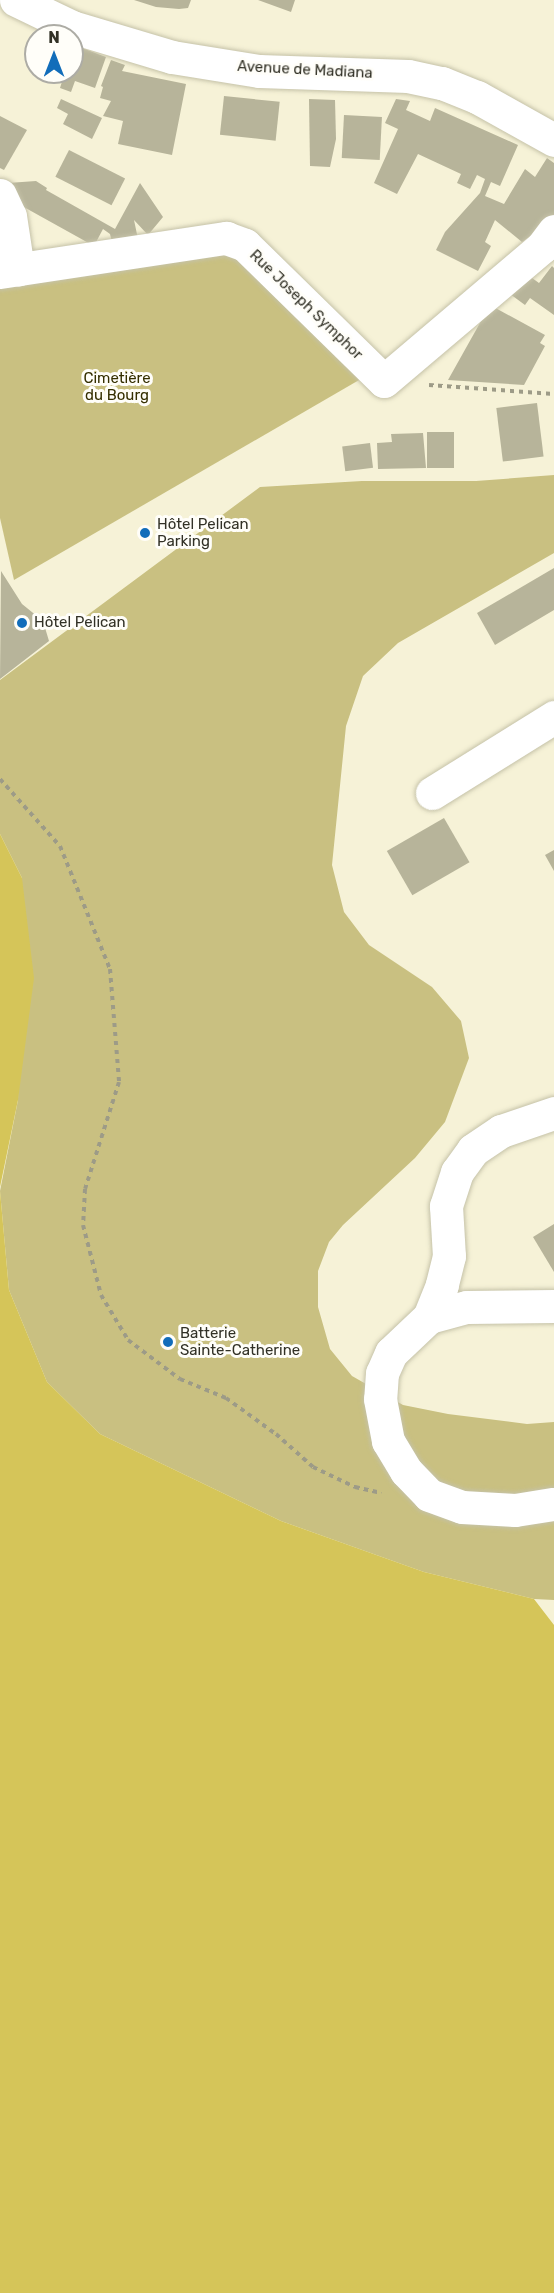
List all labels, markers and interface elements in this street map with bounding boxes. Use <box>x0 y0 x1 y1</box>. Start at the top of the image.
north arrow <box>24 24 84 84</box>
text: N <box>48 28 60 47</box>
street label: Avenue de Madiana <box>237 57 373 83</box>
street label: Rue Joseph Symphor <box>246 246 366 364</box>
park label: Cimetière du Bourg <box>83 369 151 404</box>
place label: Hôtel Pelican Parking <box>157 515 249 550</box>
marker: Hôtel Pelican Parking <box>138 526 152 540</box>
place label: Hôtel Pelican <box>34 614 126 632</box>
marker: Hôtel Pelican <box>15 616 29 630</box>
place label: Batterie Sainte-Catherine <box>180 1324 300 1359</box>
marker: Batterie Sainte-Catherine <box>161 1335 175 1349</box>

